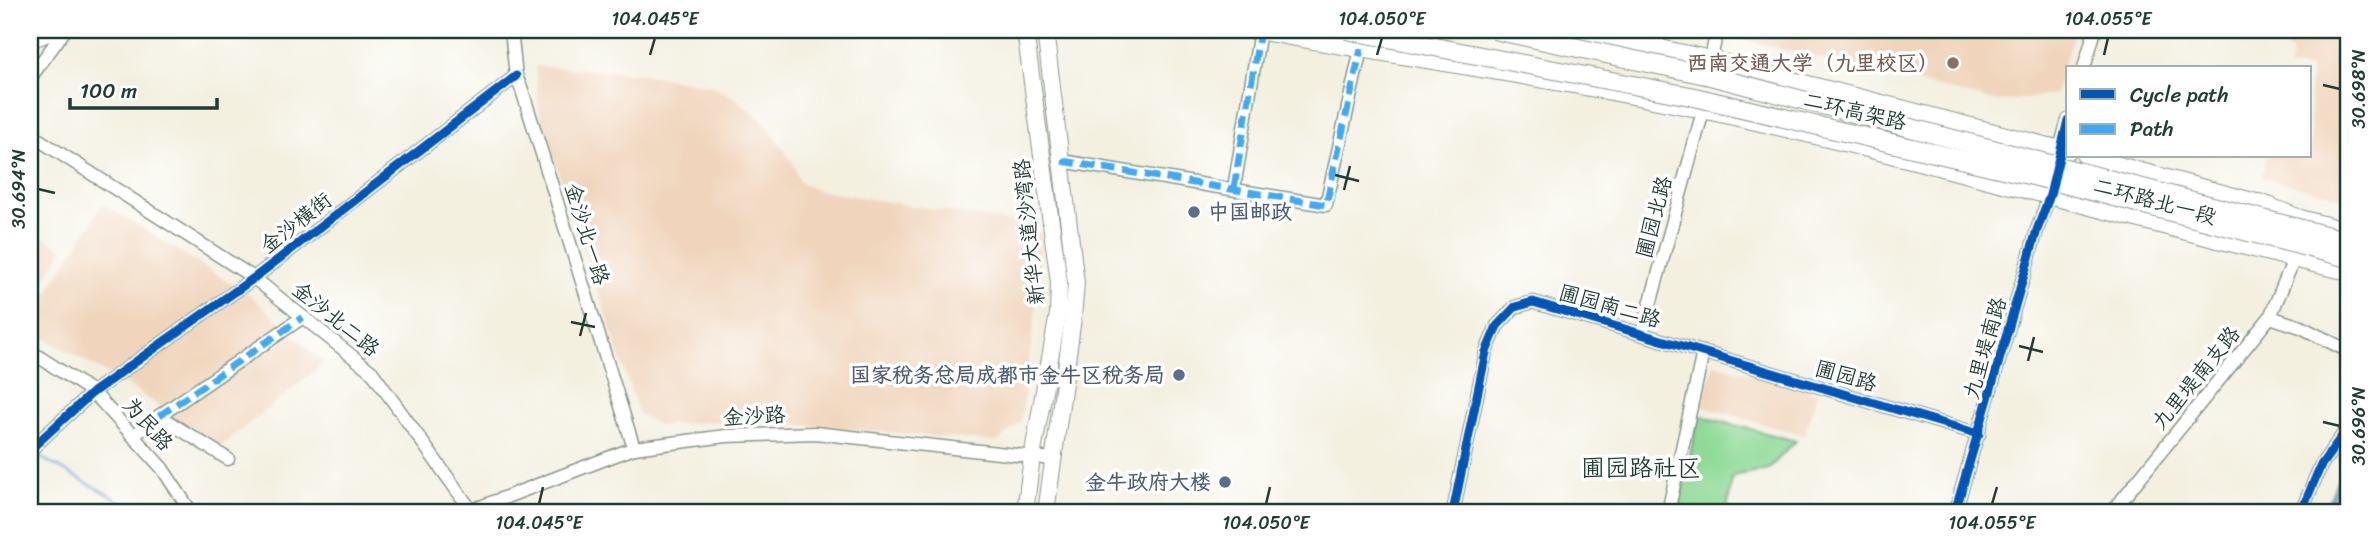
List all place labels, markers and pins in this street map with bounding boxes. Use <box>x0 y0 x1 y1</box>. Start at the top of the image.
place label: 西南交通大学（九里校区） <box>1687 44 1939 82</box>
marker: 西南交通大学（九里校区） <box>1945 55 1961 71</box>
place label: 中国邮政 <box>1208 193 1292 231</box>
marker: 中国邮政 <box>1186 204 1202 220</box>
place label: 国家税务总局成都市金牛区税务局 <box>850 356 1165 394</box>
marker: 国家税务总局成都市金牛区税务局 <box>1171 367 1187 383</box>
place label: 金牛政府大楼 <box>1085 463 1211 501</box>
marker: 金牛政府大楼 <box>1217 474 1233 490</box>

